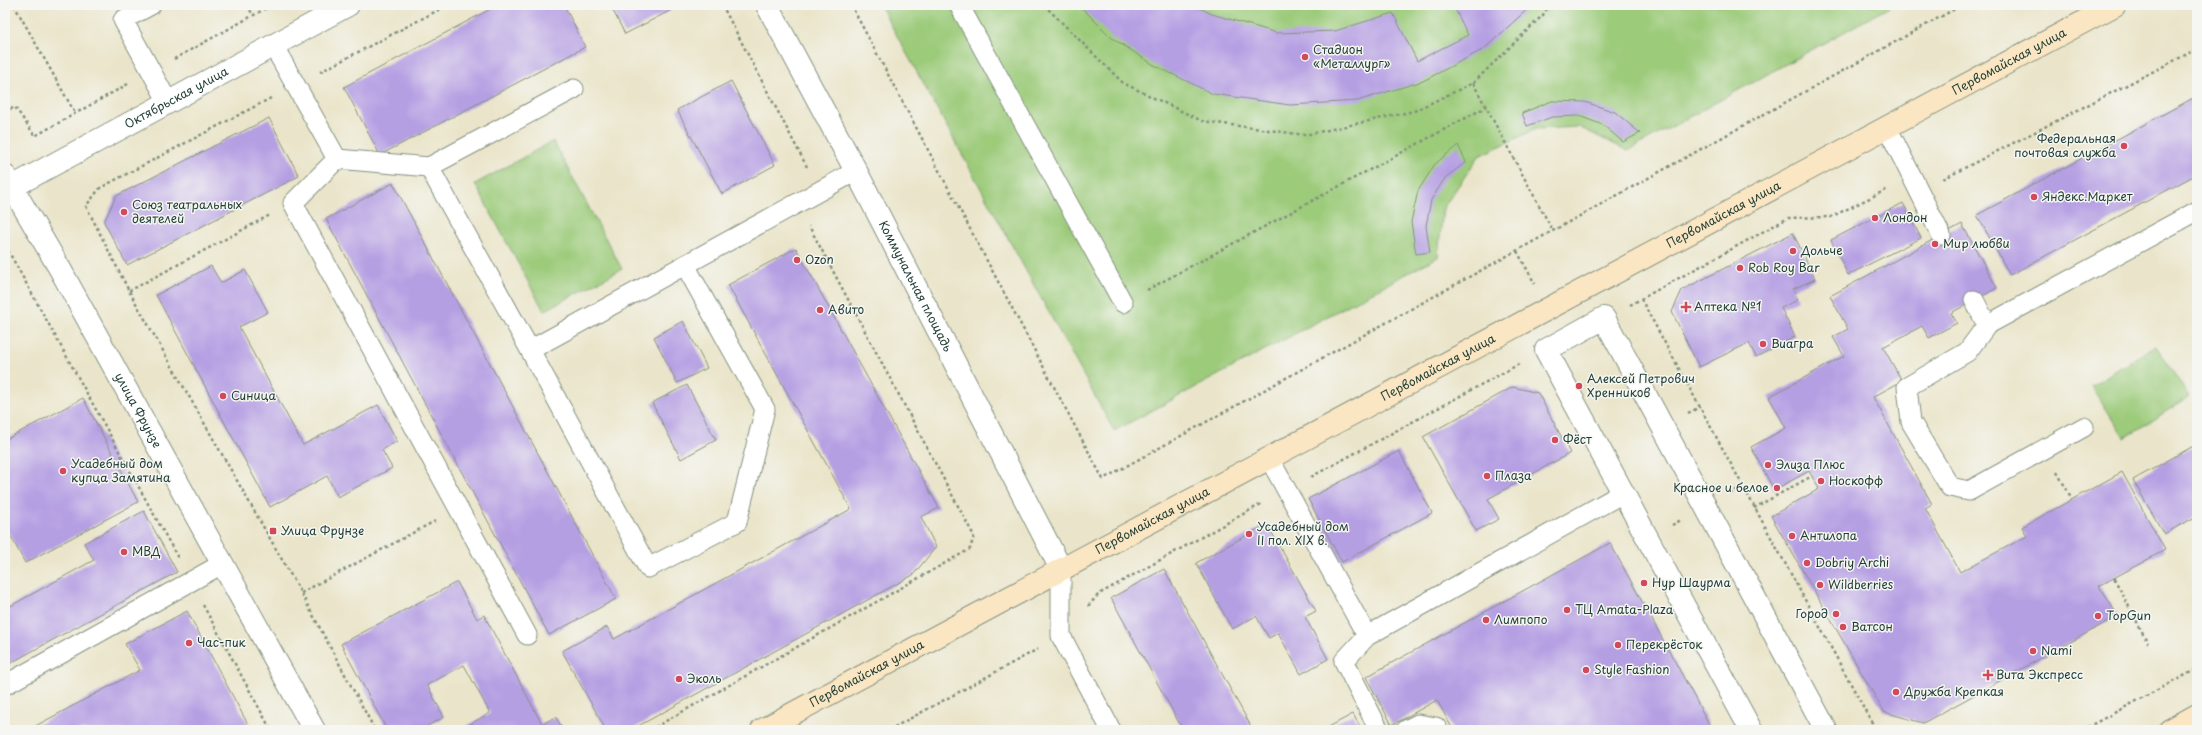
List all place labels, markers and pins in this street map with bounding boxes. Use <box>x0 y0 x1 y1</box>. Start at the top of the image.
place label: Стадион «Металлург» <box>1313 40 1391 72</box>
marker: Стадион «Металлург» <box>1300 52 1310 62</box>
place label: Федеральная почтовая служба <box>2014 129 2116 161</box>
marker: Федеральная почтовая служба <box>2119 141 2129 151</box>
place label: Яндекс.Маркет <box>2042 187 2133 205</box>
marker: Яндекс.Маркет <box>2029 192 2039 202</box>
place label: Союз театральных деятелей <box>132 195 242 227</box>
marker: Союз театральных деятелей <box>119 207 129 217</box>
place label: Лондон <box>1883 208 1928 226</box>
marker: Лондон <box>1870 213 1880 223</box>
place label: Мир любви <box>1943 234 2010 252</box>
marker: Мир любви <box>1930 239 1940 249</box>
place label: Дольче <box>1800 241 1843 259</box>
marker: Дольче <box>1788 246 1798 256</box>
place label: Ozon <box>805 250 834 268</box>
marker: Ozon <box>792 255 802 265</box>
place label: Rob Roy Bar <box>1748 258 1820 276</box>
marker: Rob Roy Bar <box>1735 263 1745 273</box>
place label: Аптека №1 <box>1694 297 1761 315</box>
place label: Авито <box>828 300 865 318</box>
marker: Аптека №1 <box>1681 302 1691 312</box>
marker: Авито <box>815 305 825 315</box>
place label: Виагра <box>1771 334 1814 352</box>
marker: Виагра <box>1758 339 1768 349</box>
place label: Алексей Петрович Хренников <box>1587 369 1695 401</box>
marker: Алексей Петрович Хренников <box>1574 381 1584 391</box>
place label: Синица <box>231 386 276 404</box>
marker: Синица <box>218 391 228 401</box>
place label: Фёст <box>1563 430 1592 448</box>
marker: Фёст <box>1550 435 1560 445</box>
place label: Усадебный дом купца Замятина <box>71 454 171 486</box>
place label: Элиза Плюс <box>1776 455 1845 473</box>
marker: Элиза Плюс <box>1763 460 1773 470</box>
marker: Усадебный дом купца Замятина <box>58 466 68 476</box>
place label: Плаза <box>1495 466 1532 484</box>
marker: Плаза <box>1482 471 1492 481</box>
place label: Носкофф <box>1829 471 1883 489</box>
marker: Носкофф <box>1816 476 1826 486</box>
place label: Красное и белое <box>1673 478 1769 496</box>
marker: Красное и белое <box>1772 483 1782 493</box>
place label: Усадебный дом II пол. XIX в. <box>1257 517 1349 549</box>
place label: Улица Фрунзе <box>281 521 364 539</box>
marker: Улица Фрунзе <box>268 526 278 536</box>
place label: Антилопа <box>1800 526 1858 544</box>
marker: Усадебный дом II пол. XIX в. <box>1244 529 1254 539</box>
marker: Антилопа <box>1787 531 1797 541</box>
place label: МВД <box>132 542 160 560</box>
marker: МВД <box>119 547 129 557</box>
place label: Dobriy Archi <box>1815 553 1889 571</box>
marker: Dobriy Archi <box>1802 558 1812 568</box>
place label: Нур Шаурма <box>1652 573 1731 591</box>
place label: Wildberries <box>1828 575 1894 593</box>
marker: Нур Шаурма <box>1639 578 1649 588</box>
marker: Wildberries <box>1815 580 1825 590</box>
place label: ТЦ Amata-Plaza <box>1575 600 1674 618</box>
place label: Город <box>1795 604 1828 622</box>
marker: ТЦ Amata-Plaza <box>1562 605 1572 615</box>
place label: TopGun <box>2106 606 2151 624</box>
marker: Город <box>1831 609 1841 619</box>
place label: Лимпопо <box>1494 610 1548 628</box>
marker: TopGun <box>2093 611 2103 621</box>
marker: Лимпопо <box>1481 615 1491 625</box>
place label: Ватсон <box>1851 617 1893 635</box>
marker: Ватсон <box>1838 622 1848 632</box>
place label: Час-пик <box>197 633 247 651</box>
place label: Перекрёсток <box>1626 635 1703 653</box>
marker: Час-пик <box>184 638 194 648</box>
marker: Перекрёсток <box>1613 640 1623 650</box>
place label: Nami <box>2041 641 2072 659</box>
marker: Nami <box>2028 646 2038 656</box>
place label: Style Fashion <box>1594 660 1670 678</box>
marker: Style Fashion <box>1581 665 1591 675</box>
place label: Вита Экспресс <box>1996 665 2083 683</box>
place label: Эколь <box>687 669 721 687</box>
marker: Вита Экспресс <box>1983 670 1993 680</box>
marker: Эколь <box>674 674 684 684</box>
place label: Дружба Крепкая <box>1903 682 2004 700</box>
marker: Дружба Крепкая <box>1891 687 1901 697</box>

